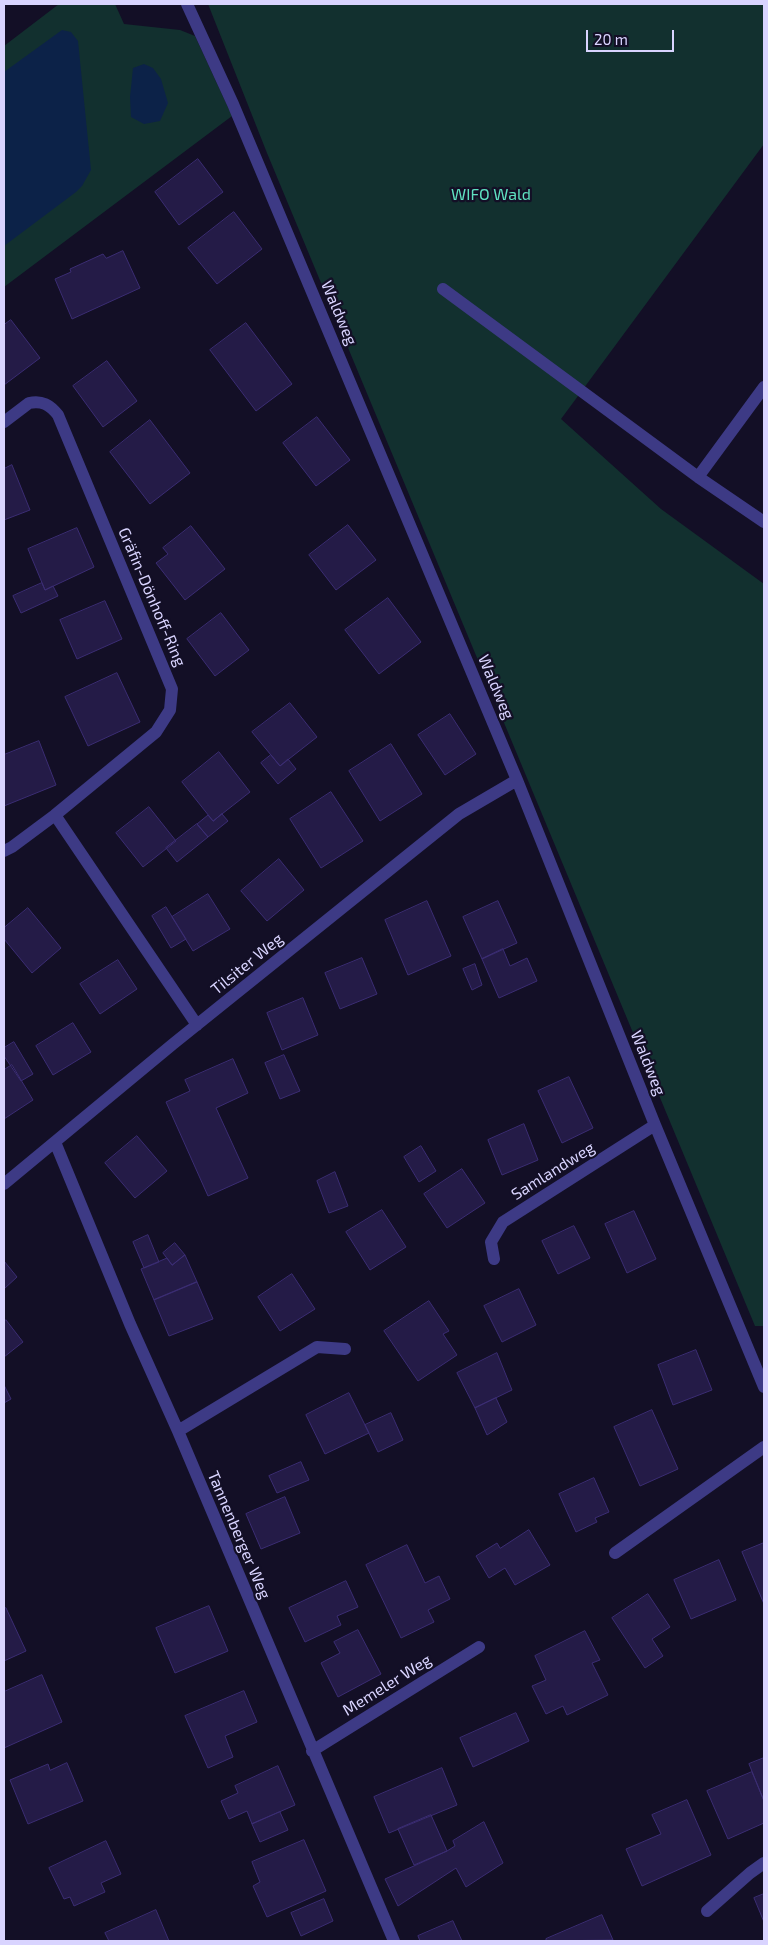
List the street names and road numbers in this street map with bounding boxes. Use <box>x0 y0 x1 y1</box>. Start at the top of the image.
street label: Waldweg <box>317 278 361 348</box>
street label: Gräfin-Dönhoff-Ring <box>114 525 190 669</box>
street label: Waldweg <box>474 652 518 722</box>
street label: Tilsiter Weg <box>207 929 287 999</box>
street label: Waldweg <box>626 1028 670 1098</box>
street label: Samlandweg <box>508 1138 598 1204</box>
street label: Tannenberger Weg <box>203 1468 275 1602</box>
street label: Memeler Weg <box>339 1650 435 1720</box>

